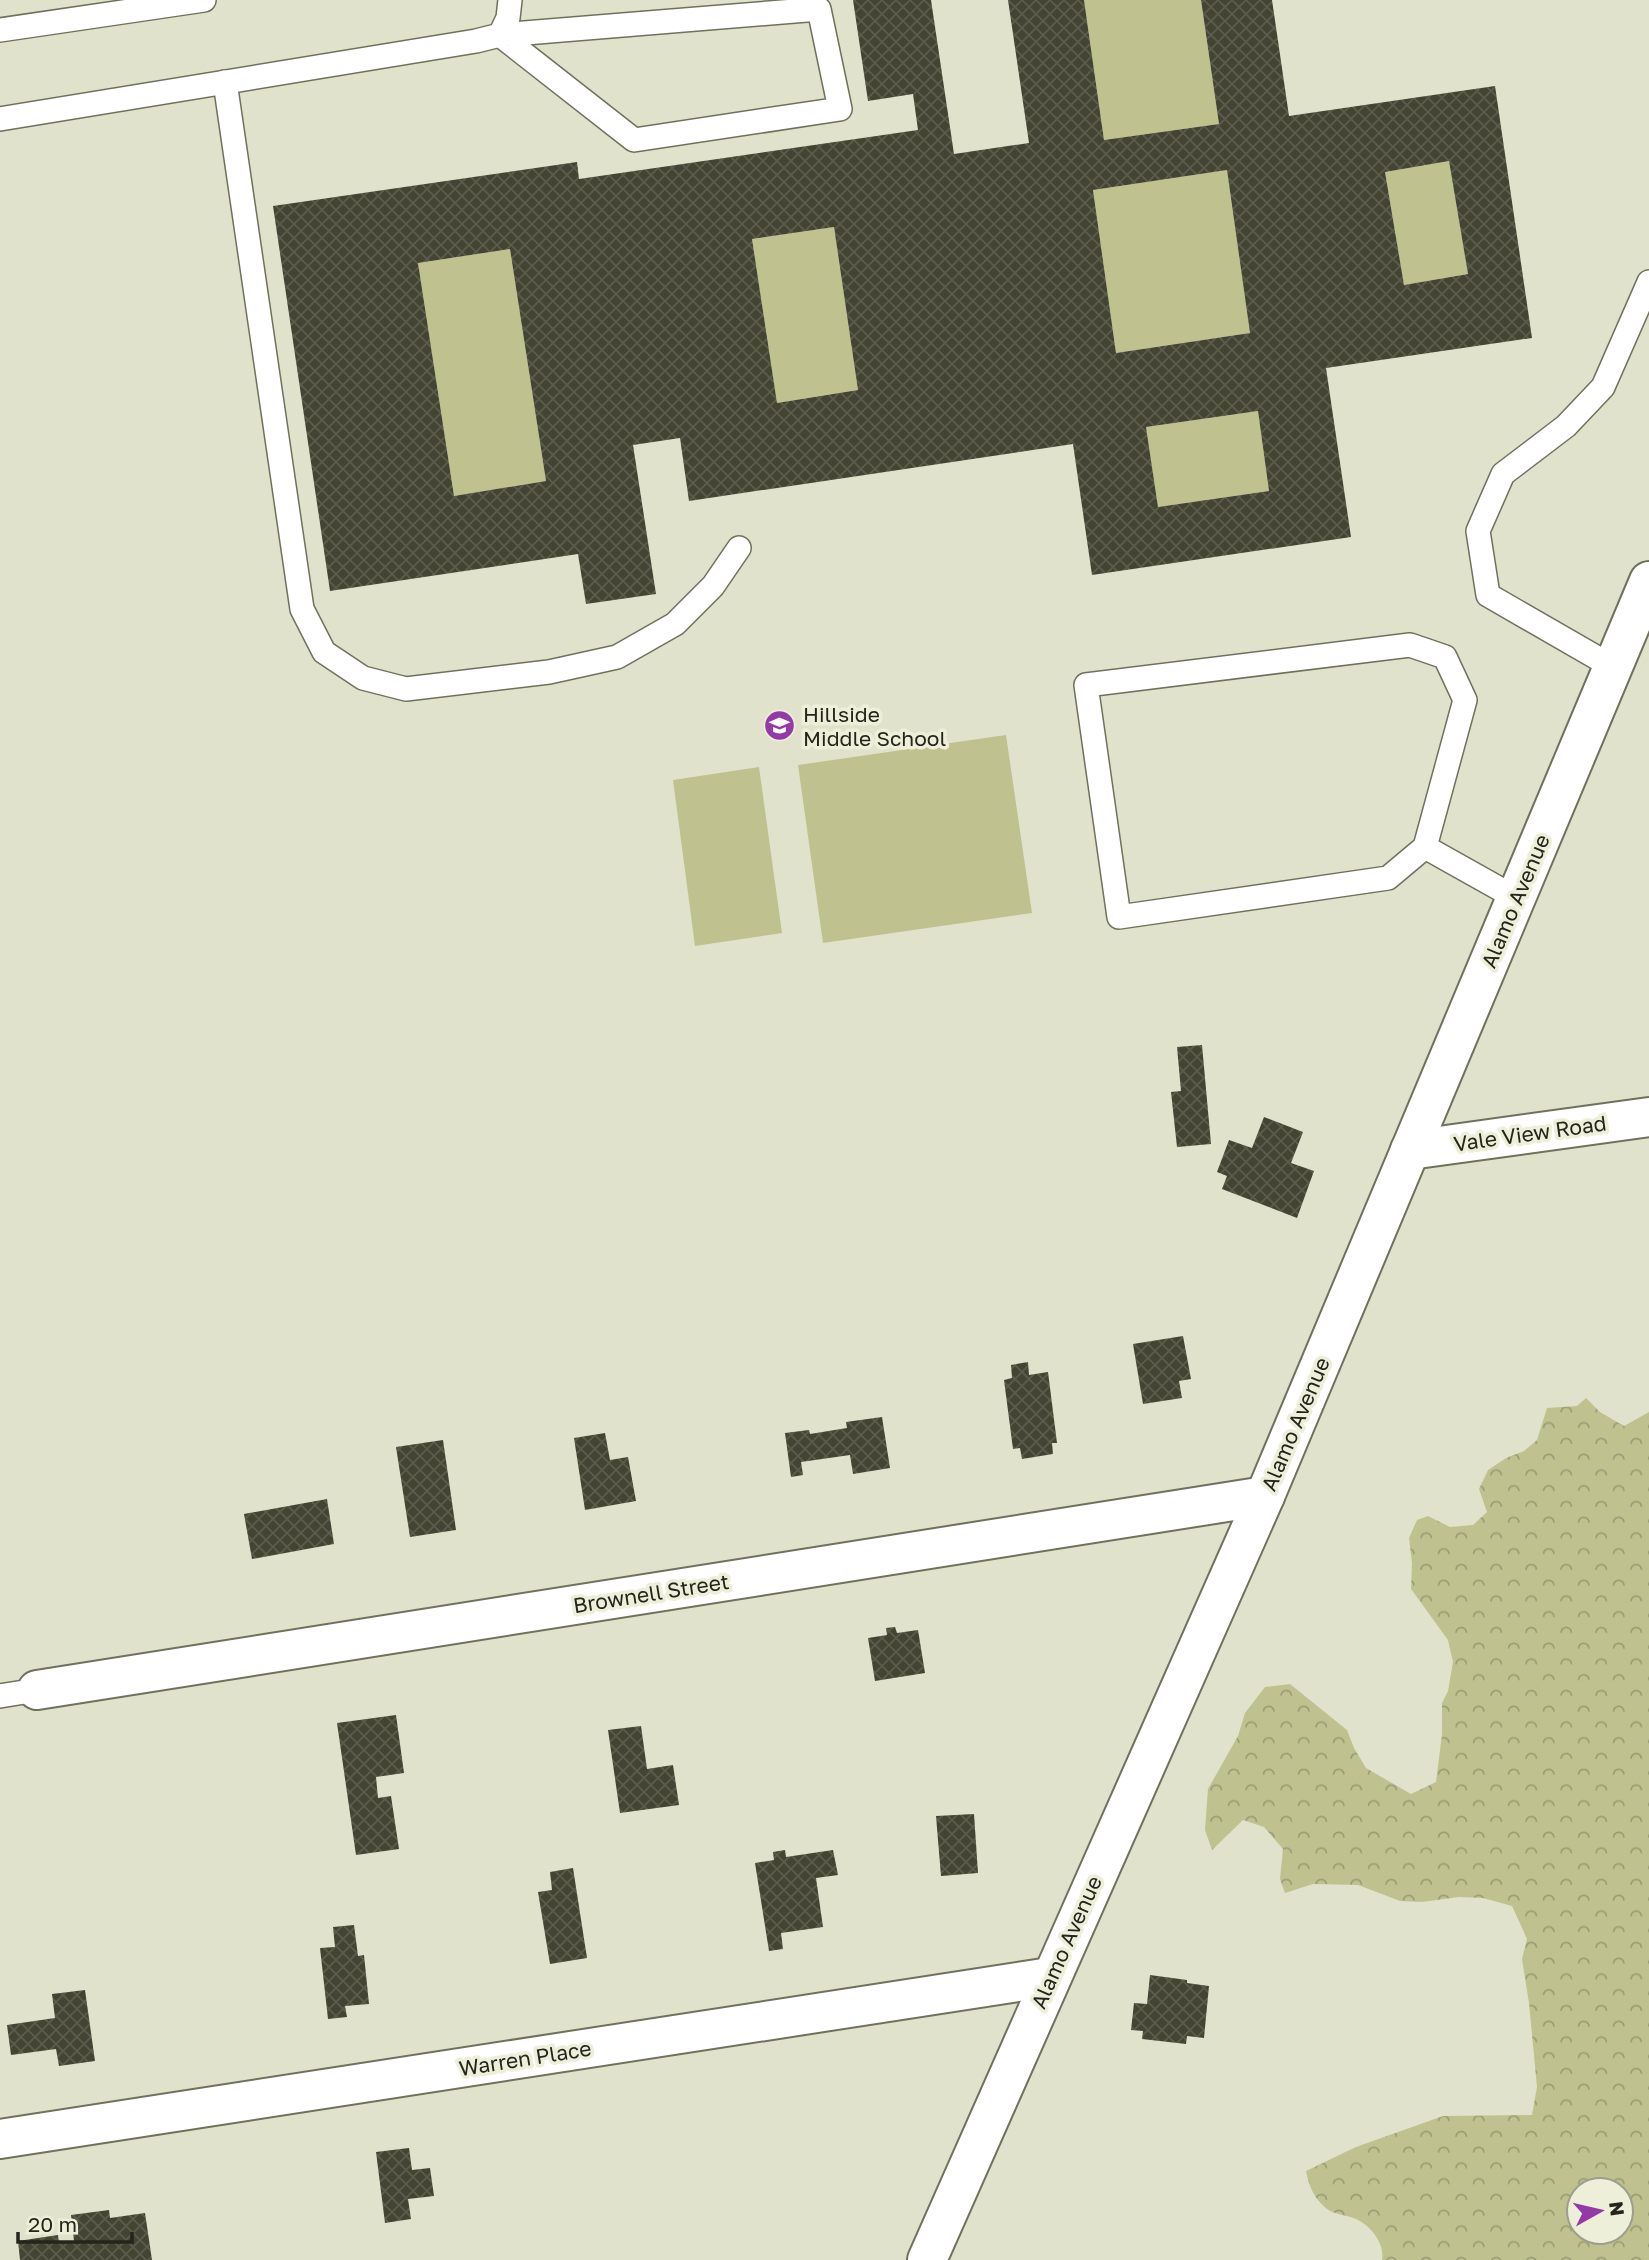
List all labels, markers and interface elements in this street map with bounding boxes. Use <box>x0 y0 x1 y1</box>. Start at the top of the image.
place label: Hillside Middle School <box>803 701 946 751</box>
school or university icon: Hillside Middle School <box>763 709 797 743</box>
street label: Alamo Avenue <box>1475 830 1555 972</box>
street label: Vale View Road <box>1452 1109 1608 1157</box>
street label: Alamo Avenue <box>1255 1353 1335 1495</box>
street label: Brownell Street <box>571 1568 731 1618</box>
street label: Alamo Avenue <box>1025 1871 1107 2013</box>
street label: Warren Place <box>457 2035 593 2081</box>
north arrow <box>1565 2176 1635 2246</box>
scale bar <box>18 2200 131 2244</box>
text: N <box>1605 2200 1630 2217</box>
text: 20 m <box>28 2211 77 2237</box>

